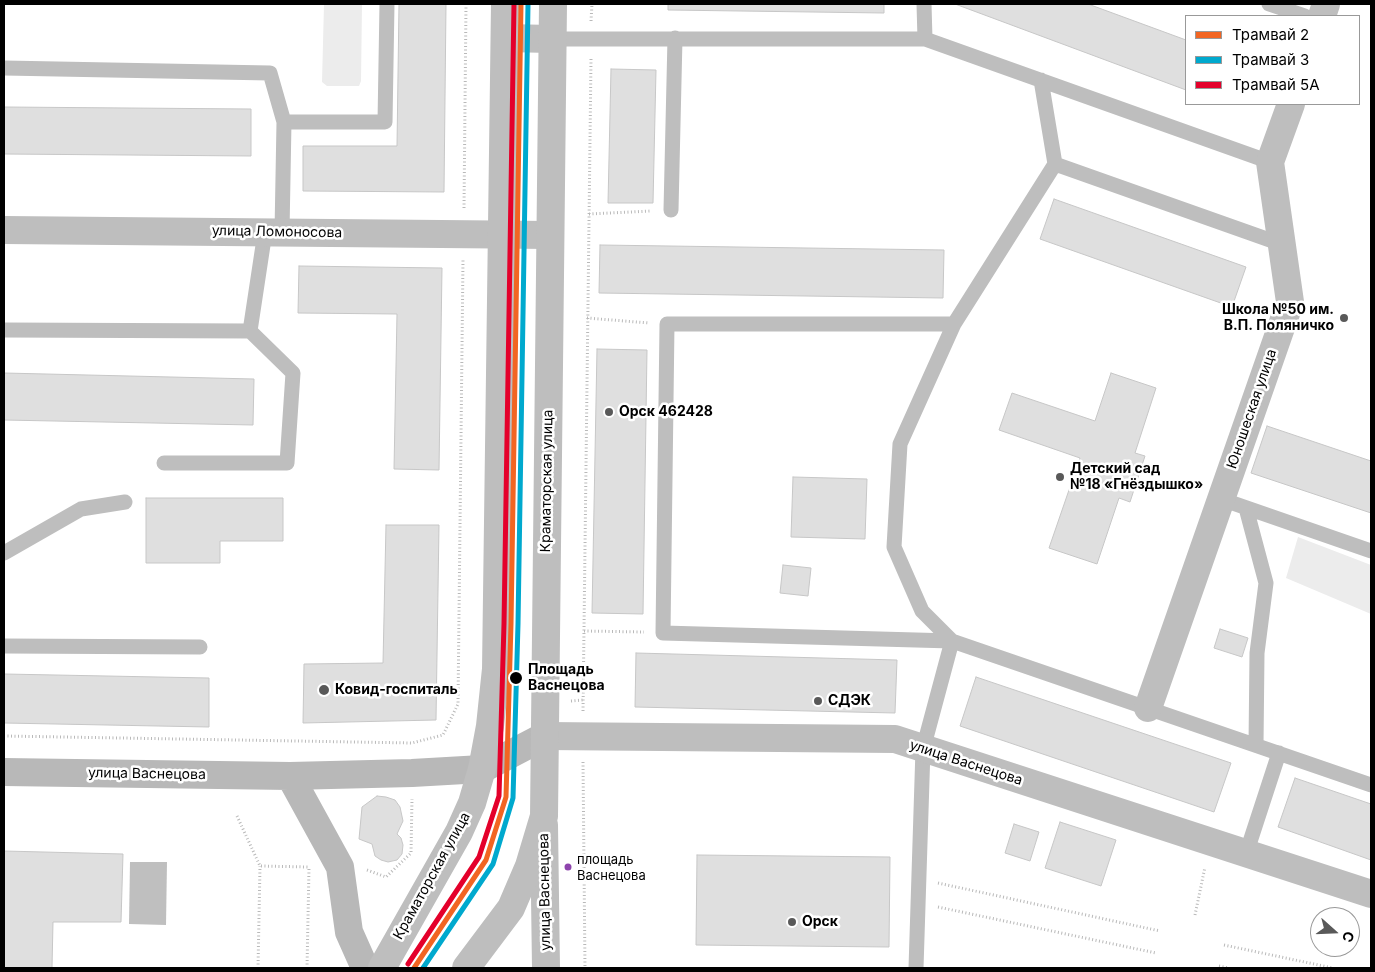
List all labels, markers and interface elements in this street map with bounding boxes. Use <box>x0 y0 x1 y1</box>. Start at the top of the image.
legend <box>1185 15 1360 105</box>
text: Трамвай 2 <box>1232 25 1309 44</box>
text: Трамвай 3 <box>1232 50 1309 69</box>
text: Трамвай 5А <box>1232 75 1320 94</box>
street label: улица Ломоносова <box>212 222 342 242</box>
place label: Школа №50 им. В.П. Поляничко <box>1222 302 1334 334</box>
marker: Школа №50 им. В.П. Поляничко <box>1338 312 1350 324</box>
street label: Юношеская улица <box>1224 347 1280 471</box>
place label: Орск 462428 <box>619 404 713 420</box>
marker: Орск 462428 <box>603 406 615 418</box>
street label: Краматорская улица <box>537 409 557 553</box>
place label: Детский сад №18 «Гнёздышко» <box>1070 461 1203 494</box>
marker: Детский сад №18 «Гнёздышко» <box>1054 471 1066 483</box>
place label: Площадь Васнецова <box>528 662 605 694</box>
marker: Площадь Васнецова <box>508 670 524 686</box>
place label: Ковид-госпиталь <box>335 682 458 698</box>
marker: Ковид-госпиталь <box>317 683 331 697</box>
place label: СДЭК <box>828 693 871 709</box>
marker: СДЭК <box>812 695 824 707</box>
street label: улица Васнецова <box>907 737 1025 789</box>
street label: улица Васнецова <box>88 765 206 783</box>
street label: Краматорская улица <box>390 809 474 943</box>
street label: улица Васнецова <box>536 833 554 951</box>
place label: площадь Васнецова <box>577 852 646 883</box>
marker: площадь Васнецова <box>563 862 573 872</box>
north arrow <box>1310 907 1360 957</box>
place label: Орск <box>802 914 838 930</box>
marker: Орск <box>786 916 798 928</box>
text: С <box>1339 929 1358 945</box>

